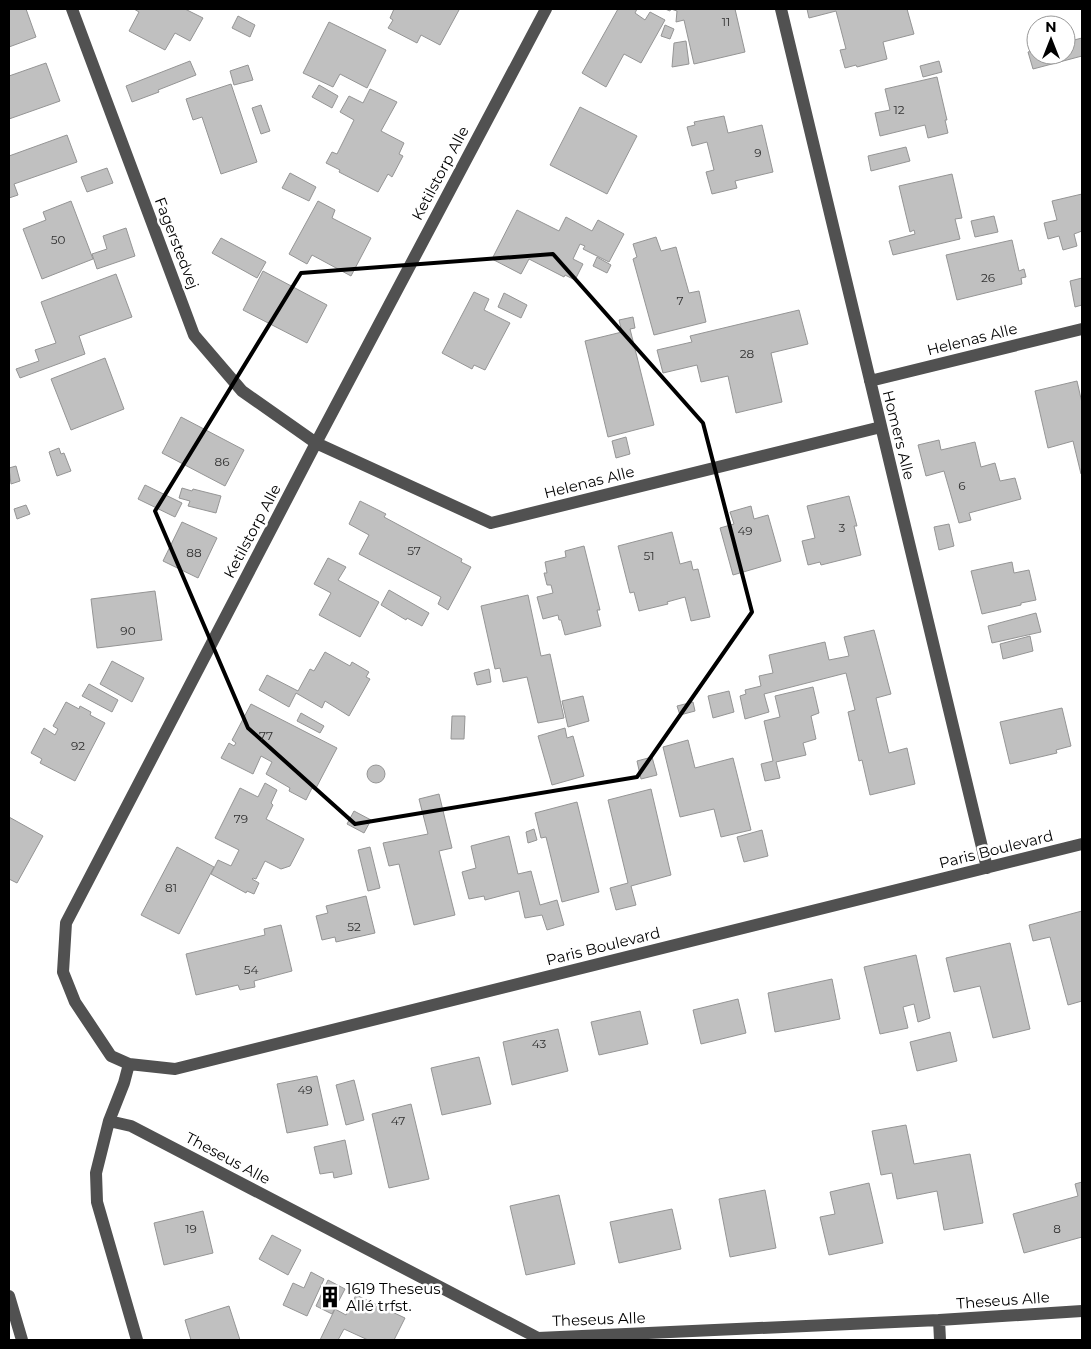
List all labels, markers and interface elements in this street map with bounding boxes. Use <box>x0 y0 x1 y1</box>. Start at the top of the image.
house number: 11 <box>722 14 730 29</box>
north arrow <box>1026 15 1076 65</box>
text: N <box>1045 18 1057 36</box>
house number: 12 <box>893 102 905 117</box>
street label: Ketilstorp Alle <box>407 123 473 223</box>
house number: 9 <box>754 145 762 160</box>
street label: Fagerstedvej <box>151 194 203 292</box>
house number: 50 <box>51 232 65 247</box>
house number: 26 <box>981 270 995 285</box>
house number: 7 <box>676 293 684 308</box>
street label: Helenas Alle <box>925 319 1019 359</box>
house number: 28 <box>740 346 755 361</box>
street label: Homers Alle <box>879 388 919 482</box>
house number: 86 <box>215 454 229 469</box>
street label: Helenas Alle <box>542 462 636 502</box>
house number: 6 <box>958 478 966 493</box>
street label: Ketilstorp Alle <box>219 481 285 581</box>
house number: 3 <box>839 520 846 535</box>
house number: 49 <box>737 523 753 538</box>
house number: 57 <box>407 543 421 558</box>
house number: 88 <box>186 545 202 560</box>
house number: 51 <box>643 548 655 563</box>
house number: 90 <box>120 623 136 638</box>
house number: 77 <box>259 728 273 743</box>
house number: 92 <box>71 738 85 753</box>
house number: 79 <box>234 811 248 826</box>
street label: Paris Boulevard <box>937 826 1055 872</box>
house number: 81 <box>165 880 177 895</box>
house number: 52 <box>347 919 361 934</box>
street label: Paris Boulevard <box>544 923 662 969</box>
house number: 54 <box>244 962 258 977</box>
house number: 43 <box>532 1036 546 1051</box>
house number: 49 <box>297 1082 313 1097</box>
house number: 47 <box>391 1113 405 1128</box>
street label: Theseus Alle <box>182 1128 274 1188</box>
house number: 19 <box>185 1221 197 1236</box>
house number: 8 <box>1053 1221 1061 1236</box>
place label: 1619 Theseus Allé trfst. <box>346 1279 441 1315</box>
building icon: 1619 Theseus Allé trfst. <box>317 1284 343 1310</box>
street label: Theseus Alle <box>956 1287 1050 1313</box>
street label: Theseus Alle <box>552 1308 646 1330</box>

